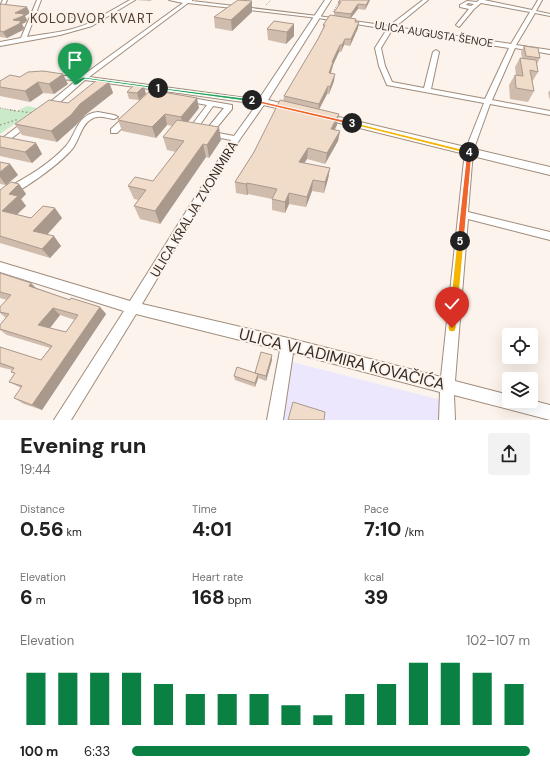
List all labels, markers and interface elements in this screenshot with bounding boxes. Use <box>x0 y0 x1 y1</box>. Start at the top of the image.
district label: KOLODVOR KVART <box>30 10 154 27</box>
street label: ULICA AUGUSTA ŠENOE <box>374 18 494 50</box>
pin <box>58 43 92 84</box>
icon: arrive <box>64 49 86 71</box>
pin: 1 <box>148 78 168 98</box>
text: 1 <box>156 81 160 95</box>
pin: 2 <box>242 90 262 110</box>
text: 2 <box>249 93 255 107</box>
pin: 3 <box>342 113 362 133</box>
text: 3 <box>349 116 355 130</box>
street label: ULICA KRALJA ZVONIMIRA <box>146 137 242 280</box>
pin: 4 <box>459 142 479 162</box>
text: 4 <box>465 145 473 159</box>
pin: 5 <box>450 231 470 251</box>
text: 5 <box>457 234 463 248</box>
pin <box>435 287 469 328</box>
icon: check <box>441 293 463 315</box>
street label: ULICA VLADIMIRA KOVAČIĆA <box>237 323 448 395</box>
map controls <box>502 328 538 408</box>
button: locate <box>502 328 538 364</box>
button: layers <box>502 372 538 408</box>
text: Evening run <box>20 431 146 460</box>
button: share <box>488 433 530 475</box>
text: 19:44 <box>20 461 51 478</box>
text: Distance <box>20 502 65 516</box>
text: Time <box>192 502 217 516</box>
text: Pace <box>364 502 389 516</box>
text: 0.56 <box>20 516 64 542</box>
text: 4:01 <box>192 516 232 542</box>
text: 7:10 <box>364 516 401 542</box>
text: km <box>64 525 82 539</box>
text: /km <box>401 525 424 539</box>
text: Elevation <box>20 570 66 584</box>
text: Heart rate <box>192 570 243 584</box>
text: kcal <box>364 570 384 584</box>
text: 6 <box>20 584 33 610</box>
text: 168 <box>192 584 225 610</box>
text: 39 <box>364 584 388 610</box>
text: m <box>33 593 45 607</box>
text: bpm <box>225 593 251 607</box>
text: Elevation <box>20 632 74 649</box>
text: 102–107 m <box>466 632 530 649</box>
text: 100 m <box>20 743 58 760</box>
text: 6:33 <box>84 743 110 760</box>

